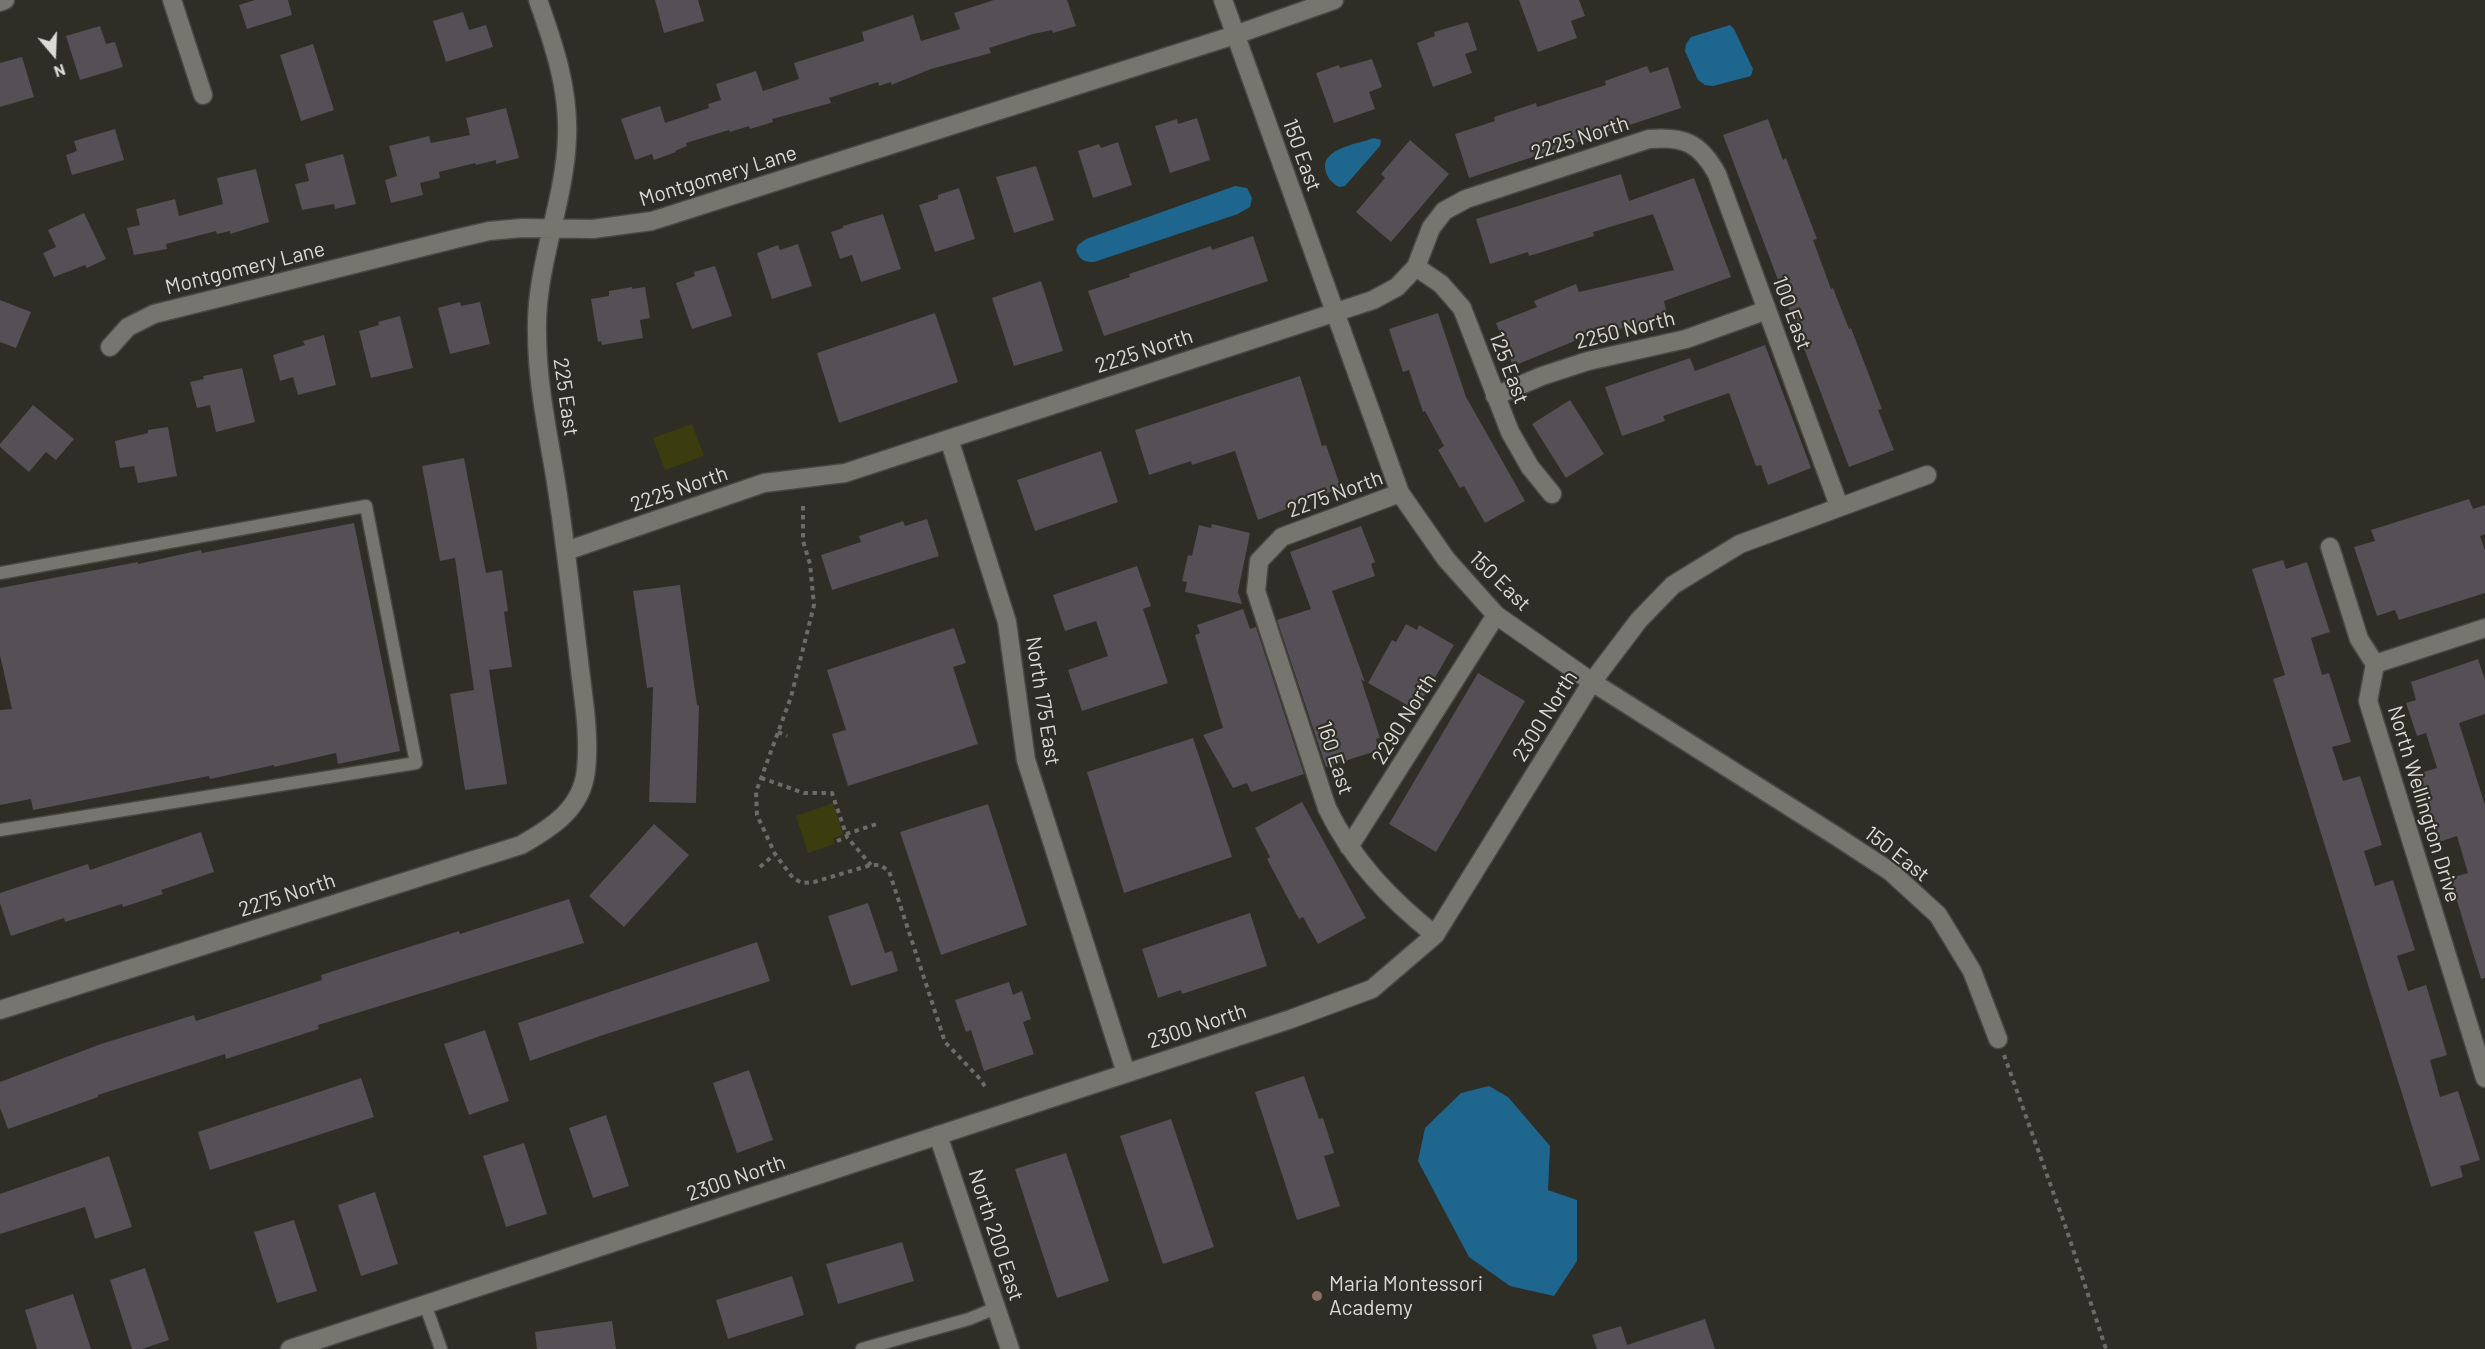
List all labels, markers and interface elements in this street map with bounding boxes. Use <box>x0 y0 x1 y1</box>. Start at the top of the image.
north arrow <box>24 24 84 84</box>
text: N <box>52 61 68 82</box>
street label: 2225 North <box>1528 110 1632 166</box>
street label: 150 East <box>1277 115 1327 195</box>
street label: Montgomery Lane <box>636 140 800 212</box>
street label: Montgomery Lane <box>163 236 327 300</box>
street label: 100 East <box>1767 273 1817 353</box>
street label: 2250 North <box>1573 305 1677 355</box>
street label: 2225 North <box>1092 323 1196 379</box>
street label: 125 East <box>1484 329 1534 407</box>
street label: 225 East <box>548 356 584 438</box>
street label: 2225 North <box>627 461 731 517</box>
street label: 2275 North <box>1284 465 1386 523</box>
street label: 150 East <box>1464 546 1536 616</box>
street label: North 175 East <box>1020 635 1066 767</box>
street label: 2300 North <box>1507 666 1583 766</box>
street label: 2290 North <box>1366 669 1442 769</box>
street label: North Wellington Drive <box>2382 703 2466 905</box>
street label: 160 East <box>1311 718 1359 798</box>
street label: 150 East <box>1860 821 1934 887</box>
street label: 2275 North <box>236 868 338 922</box>
street label: 2300 North <box>1144 998 1250 1054</box>
street label: 2300 North <box>683 1149 789 1207</box>
street label: North 200 East <box>963 1166 1029 1304</box>
place label: Maria Montessori Academy <box>1329 1271 1483 1321</box>
marker: Maria Montessori Academy <box>1310 1289 1324 1303</box>

